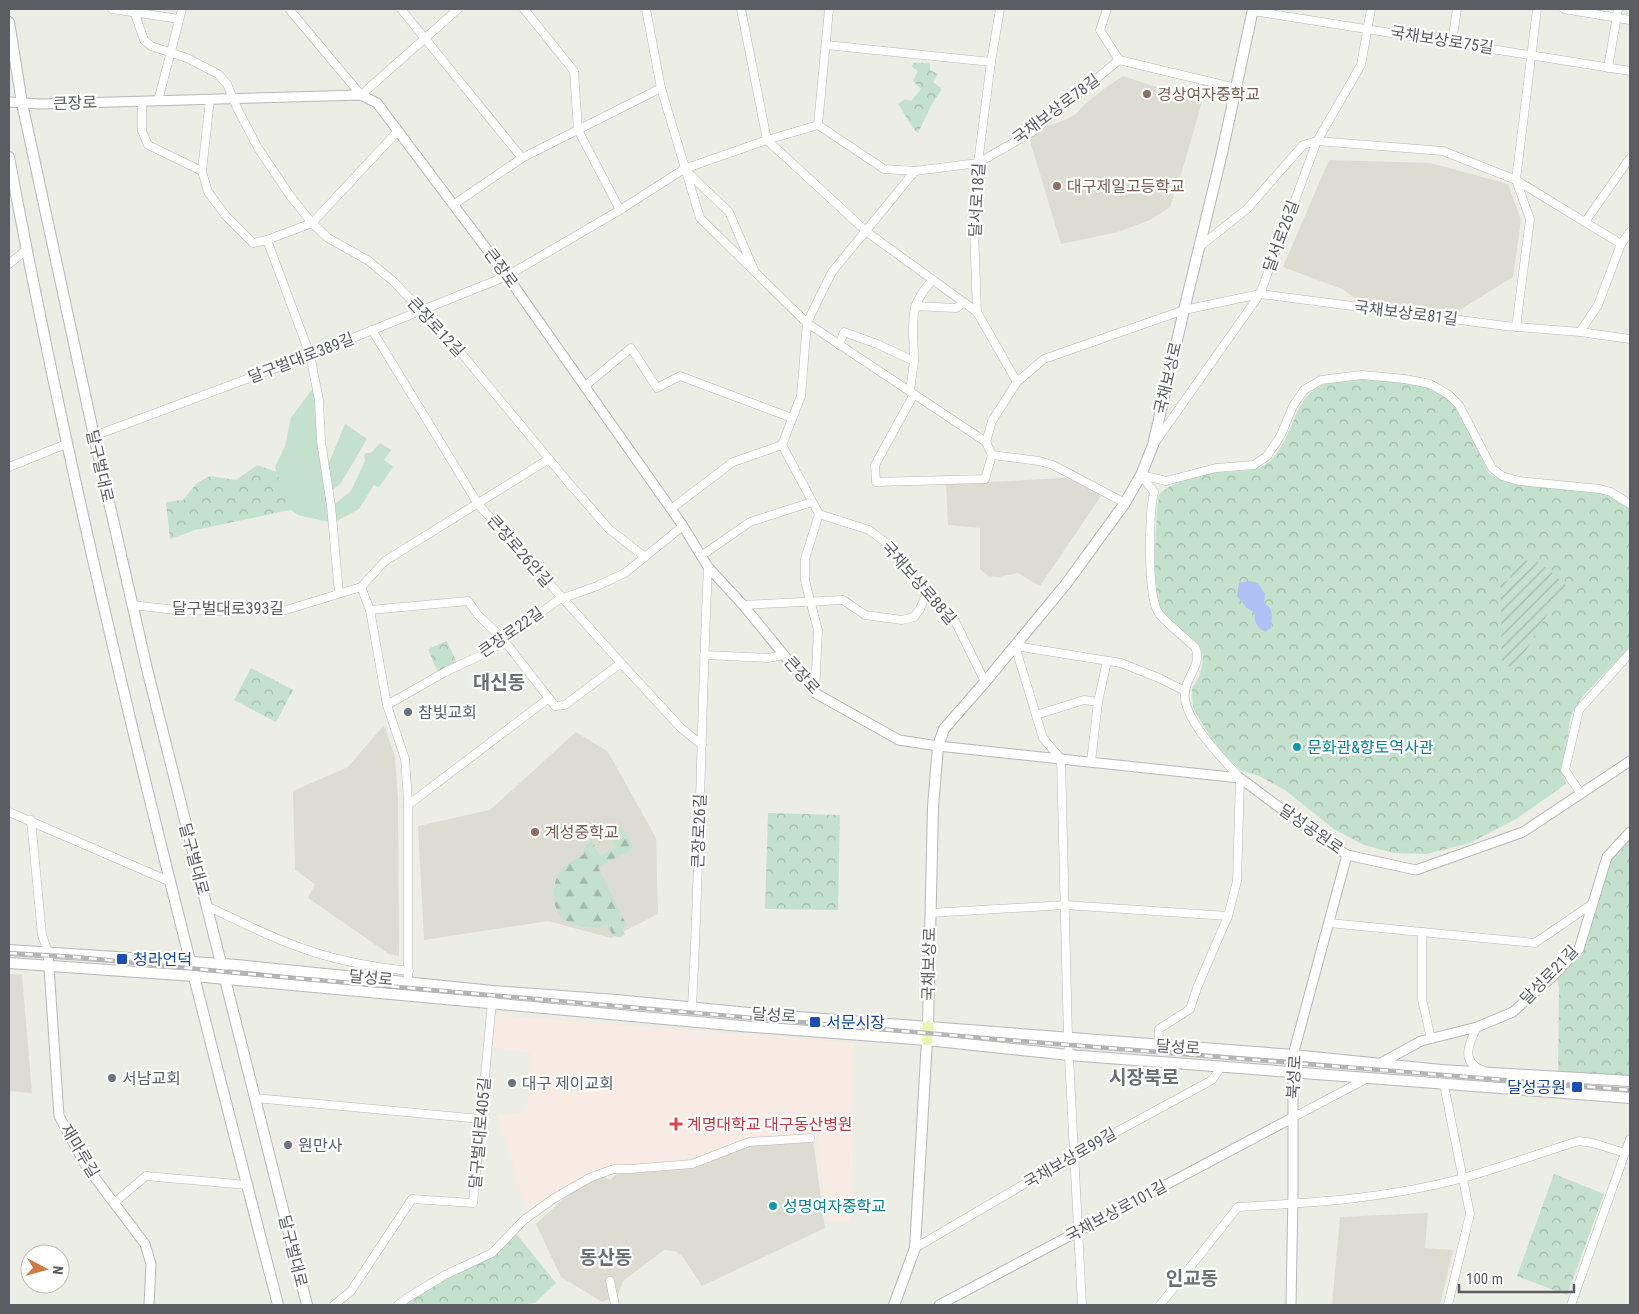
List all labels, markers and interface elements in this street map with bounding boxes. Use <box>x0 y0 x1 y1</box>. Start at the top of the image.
street label: 국채보상로75길 <box>1389 22 1495 58</box>
street label: 국채보상로78길 <box>1009 70 1103 148</box>
place label: 경상여자중학교 <box>1157 85 1260 104</box>
marker: 경상여자중학교 <box>1141 88 1153 100</box>
street label: 큰장로 <box>53 93 98 113</box>
street label: 달서로18길 <box>966 162 988 238</box>
place label: 대구제일고등학교 <box>1067 177 1185 196</box>
marker: 대구제일고등학교 <box>1051 180 1063 192</box>
street label: 달서로26길 <box>1259 198 1303 274</box>
street label: 큰장로 <box>480 245 522 292</box>
street label: 큰장로12길 <box>404 293 468 361</box>
street label: 국채보상로81길 <box>1353 297 1459 329</box>
street label: 달구벌대로389길 <box>245 329 357 387</box>
street label: 국채보상로 <box>1150 340 1186 416</box>
street label: 달구벌대로 <box>82 428 118 504</box>
street label: 큰장로26안길 <box>484 511 556 591</box>
street label: 국채보상로88길 <box>878 537 960 629</box>
street label: 달구벌대로393길 <box>172 599 284 618</box>
street label: 큰장로22길 <box>475 603 547 661</box>
street label: 큰장로 <box>780 652 824 698</box>
district label: 대신동 <box>473 671 525 694</box>
place label: 참빛교회 <box>418 703 477 722</box>
marker: 참빛교회 <box>402 706 414 718</box>
place label: 문화관&향토역사관 <box>1307 738 1434 757</box>
marker: 문화관&향토역사관 <box>1291 741 1303 753</box>
street label: 큰장로26길 <box>688 793 710 869</box>
street label: 달성공원로 <box>1275 800 1347 858</box>
street label: 달구벌대로 <box>175 821 213 897</box>
place label: 계성중학교 <box>545 823 619 842</box>
marker: 계성중학교 <box>529 826 541 838</box>
street label: 국채보상로 <box>919 927 939 1001</box>
street label: 달성로21길 <box>1516 942 1582 1008</box>
place label: 청라언덕 <box>133 950 192 969</box>
marker: 청라언덕 <box>115 952 129 966</box>
street label: 달성로 <box>348 967 394 989</box>
street label: 달성로 <box>751 1004 797 1026</box>
place label: 서문시장 <box>826 1013 885 1032</box>
marker: 서문시장 <box>808 1015 822 1029</box>
street label: 달성로 <box>1155 1036 1201 1058</box>
street label: 북성로 <box>1283 1054 1305 1100</box>
district label: 시장북로 <box>1109 1066 1179 1089</box>
place label: 서남교회 <box>122 1069 181 1088</box>
marker: 서남교회 <box>106 1072 118 1084</box>
place label: 대구 제이교회 <box>522 1074 614 1093</box>
street label: 달구벌대로405길 <box>466 1076 494 1190</box>
marker: 대구 제이교회 <box>506 1077 518 1089</box>
place label: 달성공원 <box>1507 1078 1566 1097</box>
marker: 달성공원 <box>1570 1080 1584 1094</box>
place label: 계명대학교 대구동산병원 <box>687 1115 853 1134</box>
marker: 계명대학교 대구동산병원 <box>669 1117 683 1131</box>
street label: 재마루길 <box>57 1121 103 1181</box>
street label: 국채보상로99길 <box>1020 1124 1120 1192</box>
place label: 원만사 <box>298 1136 342 1155</box>
marker: 원만사 <box>282 1139 294 1151</box>
street label: 국채보상로101길 <box>1062 1176 1170 1246</box>
place label: 성명여자중학교 <box>783 1197 886 1216</box>
marker: 성명여자중학교 <box>767 1200 779 1212</box>
street label: 달구벌대로 <box>275 1213 311 1289</box>
north arrow <box>20 1244 70 1294</box>
district label: 동산동 <box>580 1246 632 1269</box>
scale bar <box>1459 1262 1574 1294</box>
text: N <box>50 1265 66 1275</box>
district label: 인교동 <box>1166 1267 1218 1290</box>
text: 100 m <box>1466 1270 1503 1288</box>

